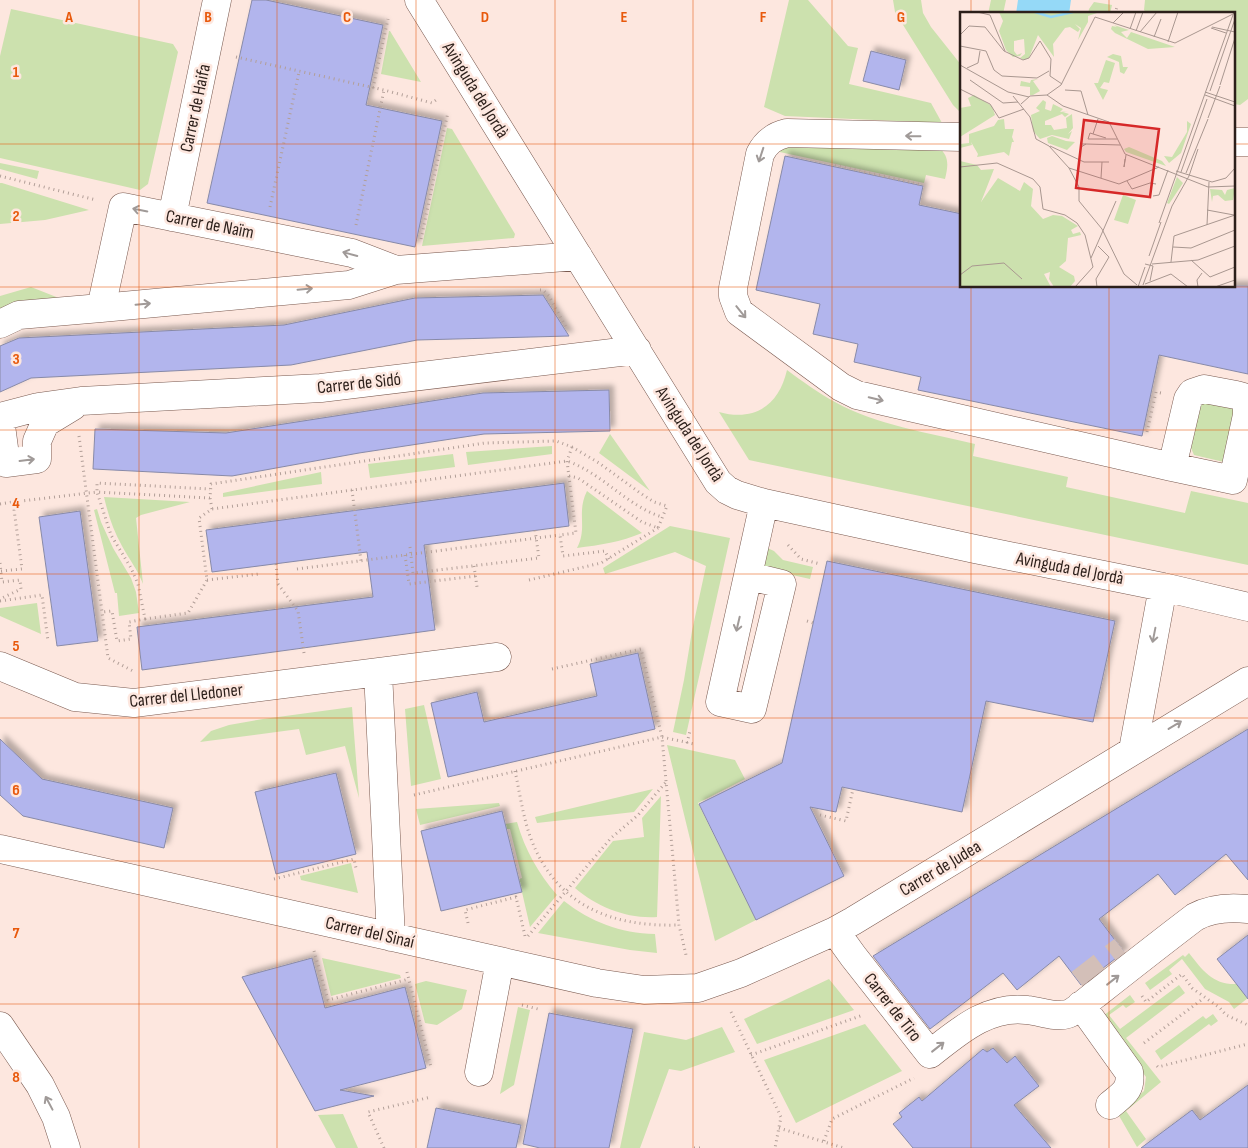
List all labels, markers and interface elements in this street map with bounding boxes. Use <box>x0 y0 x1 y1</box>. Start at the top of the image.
text: A <box>64 8 73 27</box>
text: B <box>204 8 212 27</box>
text: C <box>343 8 351 27</box>
text: D <box>481 8 489 27</box>
text: E <box>621 8 628 27</box>
text: F <box>760 8 767 27</box>
text: G <box>897 8 905 27</box>
inset map <box>960 12 1236 288</box>
street label: Avinguda del Jordà <box>437 38 513 142</box>
street label: Carrer de Haifa <box>176 62 215 154</box>
text: 1 <box>13 63 20 82</box>
one-way arrow <box>905 131 921 140</box>
one-way arrow <box>756 147 765 162</box>
one-way arrow <box>132 205 148 215</box>
street label: Carrer de Naïm <box>164 206 256 243</box>
text: 2 <box>12 207 20 226</box>
one-way arrow <box>343 248 359 258</box>
one-way arrow <box>296 284 312 294</box>
one-way arrow <box>134 299 150 309</box>
one-way arrow <box>735 305 746 318</box>
text: 3 <box>12 350 20 369</box>
street label: Carrer de Sidó <box>316 369 402 398</box>
street label: Avinguda del Jordà <box>651 382 728 486</box>
one-way arrow <box>867 395 883 404</box>
one-way arrow <box>18 455 34 465</box>
text: 4 <box>12 494 20 513</box>
street label: Avinguda del Jordà <box>1013 548 1125 589</box>
one-way arrow <box>733 615 742 631</box>
one-way arrow <box>1149 626 1159 642</box>
text: 5 <box>12 637 20 656</box>
street label: Carrer del Lledoner <box>128 679 244 712</box>
one-way arrow <box>1167 719 1181 729</box>
text: 6 <box>12 781 20 800</box>
street label: Carrer de Judea <box>896 836 985 901</box>
street label: Carrer del Sinaí <box>323 912 417 953</box>
text: 7 <box>13 924 20 943</box>
street label: Carrer de Tiro <box>859 969 926 1046</box>
one-way arrow <box>1106 975 1120 985</box>
one-way arrow <box>932 1042 945 1053</box>
text: 8 <box>12 1068 20 1087</box>
one-way arrow <box>44 1095 54 1110</box>

